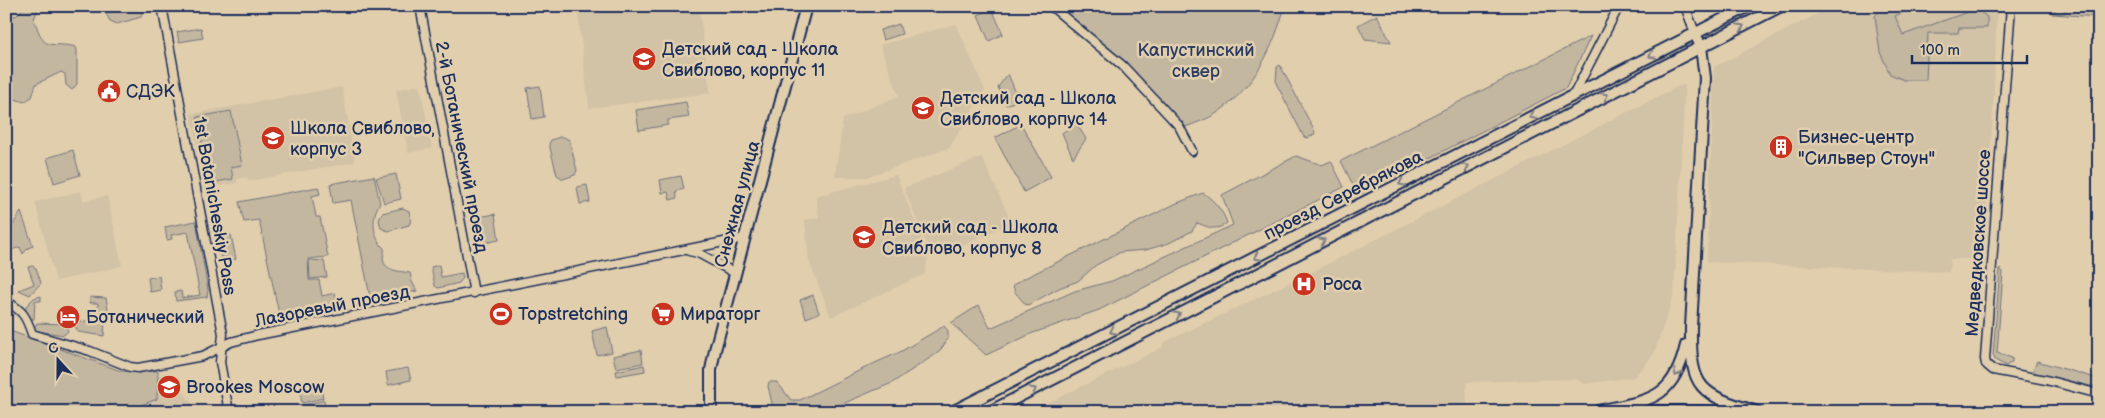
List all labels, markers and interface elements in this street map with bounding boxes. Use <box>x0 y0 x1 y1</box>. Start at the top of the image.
one-way arrow <box>1736 23 1745 33</box>
scale bar <box>1912 32 2028 64</box>
street label: 2-й Ботанический проезд <box>431 39 492 255</box>
place label: Детский сад - Школа Свиблово, корпус 11 <box>662 39 839 81</box>
park label: Капустинский сквер <box>1137 40 1255 82</box>
text: 100 m <box>1920 41 1960 60</box>
school or university icon: Детский сад - Школа Свиблово, корпус 11 <box>631 46 657 72</box>
one-way arrow <box>1648 49 1657 59</box>
public building icon: СДЭК <box>96 78 122 104</box>
place label: СДЭК <box>126 81 175 102</box>
place label: Детский сад - Школа Свиблово, корпус 14 <box>940 88 1117 130</box>
one-way arrow <box>1600 92 1609 102</box>
school or university icon: Детский сад - Школа Свиблово, корпус 14 <box>910 95 936 121</box>
one-way arrow <box>1529 110 1538 120</box>
street label: 1st Botanicheskiy Pass <box>188 115 241 297</box>
place label: Школа Свиблово, корпус 3 <box>290 118 435 160</box>
school or university icon: Школа Свиблово, корпус 3 <box>260 125 286 151</box>
place label: Бизнес-центр "Сильвер Стоун" <box>1798 127 1935 169</box>
building icon: Бизнес-центр "Сильвер Стоун" <box>1768 134 1794 160</box>
street label: Снежная улица <box>710 138 765 270</box>
street label: проезд Серебрякова <box>1260 146 1427 245</box>
street label: Медведковское шоссе <box>1961 149 1996 337</box>
one-way arrow <box>1461 163 1470 173</box>
one-way arrow <box>1398 177 1407 187</box>
place label: Детский сад - Школа Свиблово, корпус 8 <box>882 217 1059 259</box>
school or university icon: Детский сад - Школа Свиблово, корпус 8 <box>851 224 877 250</box>
one-way arrow <box>1316 237 1325 247</box>
one-way arrow <box>1254 251 1263 261</box>
hospital icon: Роса <box>1291 271 1317 297</box>
place label: Роса <box>1322 274 1363 295</box>
street label: Лазоревый проезд <box>252 281 411 332</box>
sports icon: Topstretching <box>488 301 514 327</box>
supermarket icon: Мираторг <box>650 301 676 327</box>
hotel icon: Ботанический <box>55 304 81 330</box>
place label: Topstretching <box>518 304 628 325</box>
place label: Мираторг <box>680 304 760 325</box>
place label: Ботанический <box>86 307 204 328</box>
one-way arrow <box>1172 311 1181 321</box>
one-way arrow <box>1109 325 1118 335</box>
north arrow <box>32 336 82 386</box>
text: С <box>46 339 61 358</box>
one-way arrow <box>1673 368 1683 377</box>
school or university icon: Brookes Moscow <box>156 374 182 400</box>
place label: Brookes Moscow <box>186 377 324 398</box>
one-way arrow <box>1027 386 1036 396</box>

